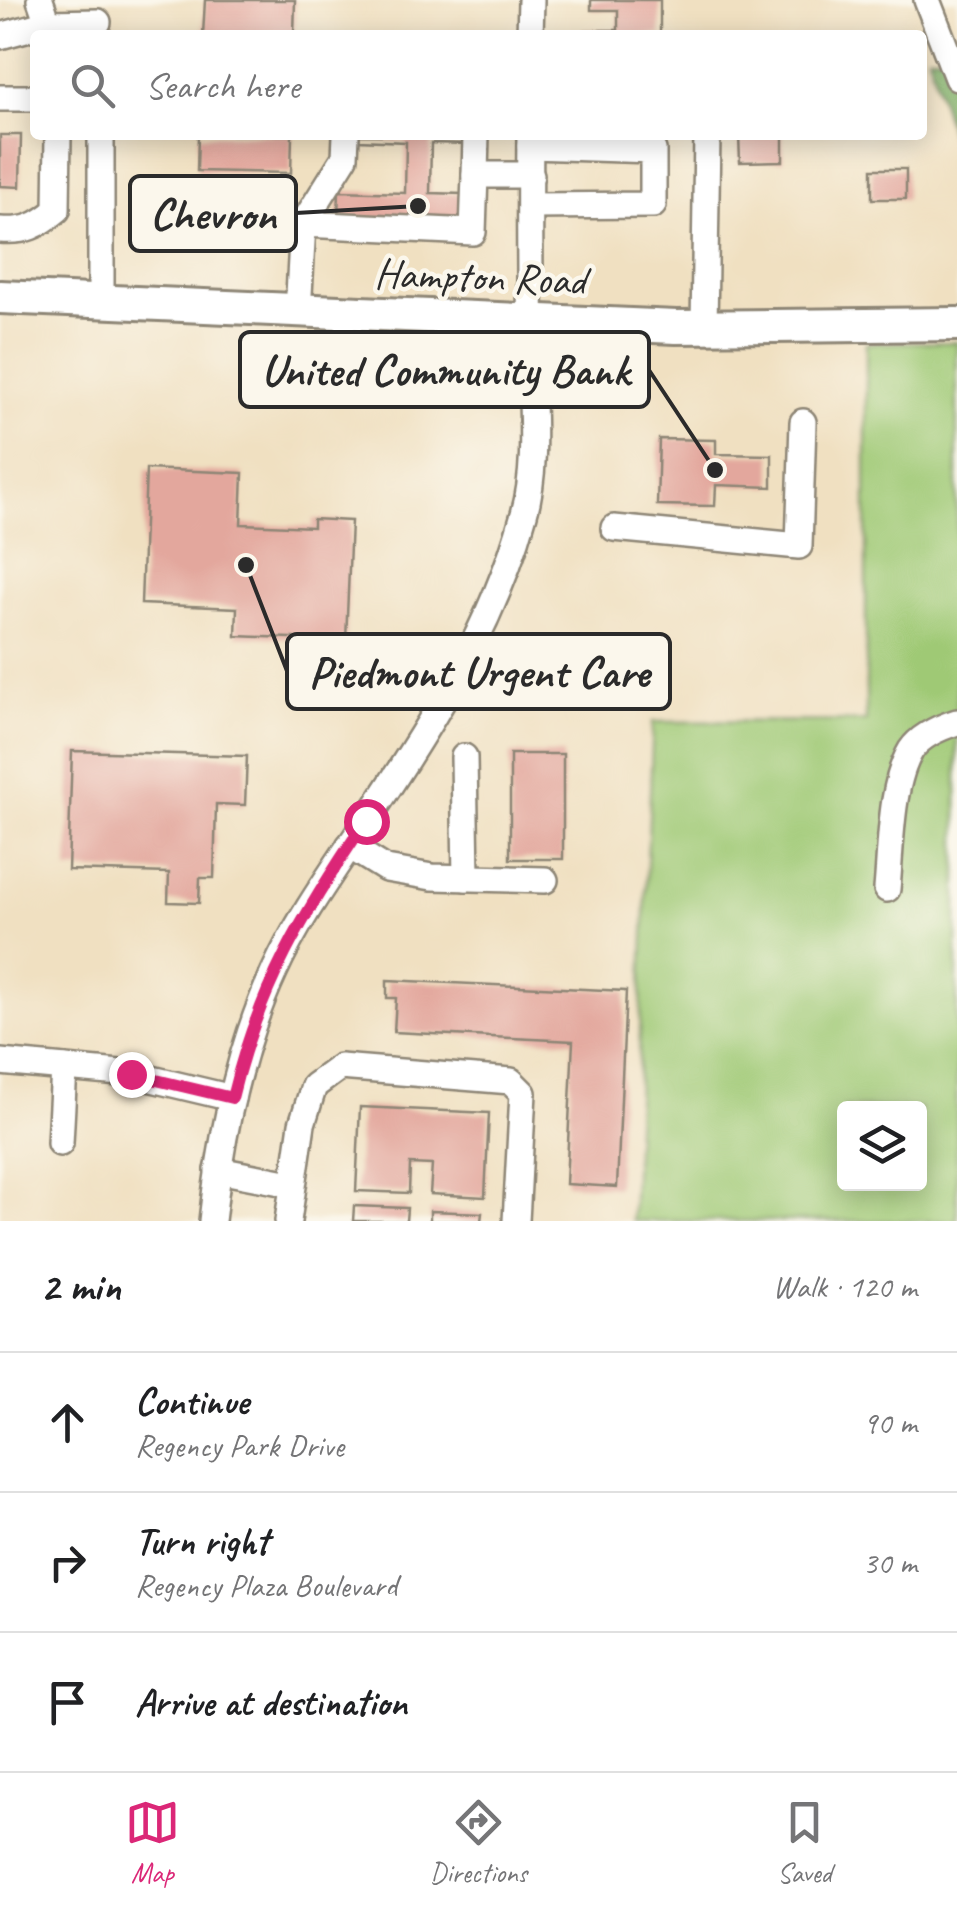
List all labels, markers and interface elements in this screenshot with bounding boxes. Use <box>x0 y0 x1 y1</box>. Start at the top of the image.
search box <box>30 30 927 140</box>
icon: search <box>65 58 120 113</box>
text: Search here <box>145 62 300 109</box>
callout: Chevron <box>130 176 296 251</box>
text: Chevron <box>150 186 277 243</box>
street label: Hampton Road <box>374 247 593 307</box>
callout: United Community Bank <box>240 332 649 407</box>
text: United Community Bank <box>261 342 633 399</box>
callout: Piedmont Urgent Care <box>287 634 670 709</box>
text: Piedmont Urgent Care <box>309 644 652 701</box>
route start <box>344 799 390 845</box>
route end <box>109 1052 155 1098</box>
map controls <box>837 1101 927 1191</box>
button: layers <box>837 1101 927 1191</box>
text: 2 min <box>40 1260 120 1313</box>
text: Walk · 120 m <box>773 1266 917 1307</box>
text: Continue <box>135 1378 249 1425</box>
icon: ahead <box>40 1395 95 1450</box>
text: 90 m <box>863 1402 917 1443</box>
text: Regency Park Drive <box>135 1425 344 1466</box>
text: Turn right <box>135 1518 269 1565</box>
icon: right <box>40 1535 95 1590</box>
text: 30 m <box>863 1542 917 1583</box>
text: Regency Plaza Boulevard <box>135 1565 397 1606</box>
icon: arrive <box>40 1675 95 1730</box>
text: Arrive at destination <box>135 1679 407 1726</box>
tab: Map <box>125 1795 180 1890</box>
tab: Directions <box>430 1795 527 1890</box>
tab: Saved <box>777 1795 832 1890</box>

